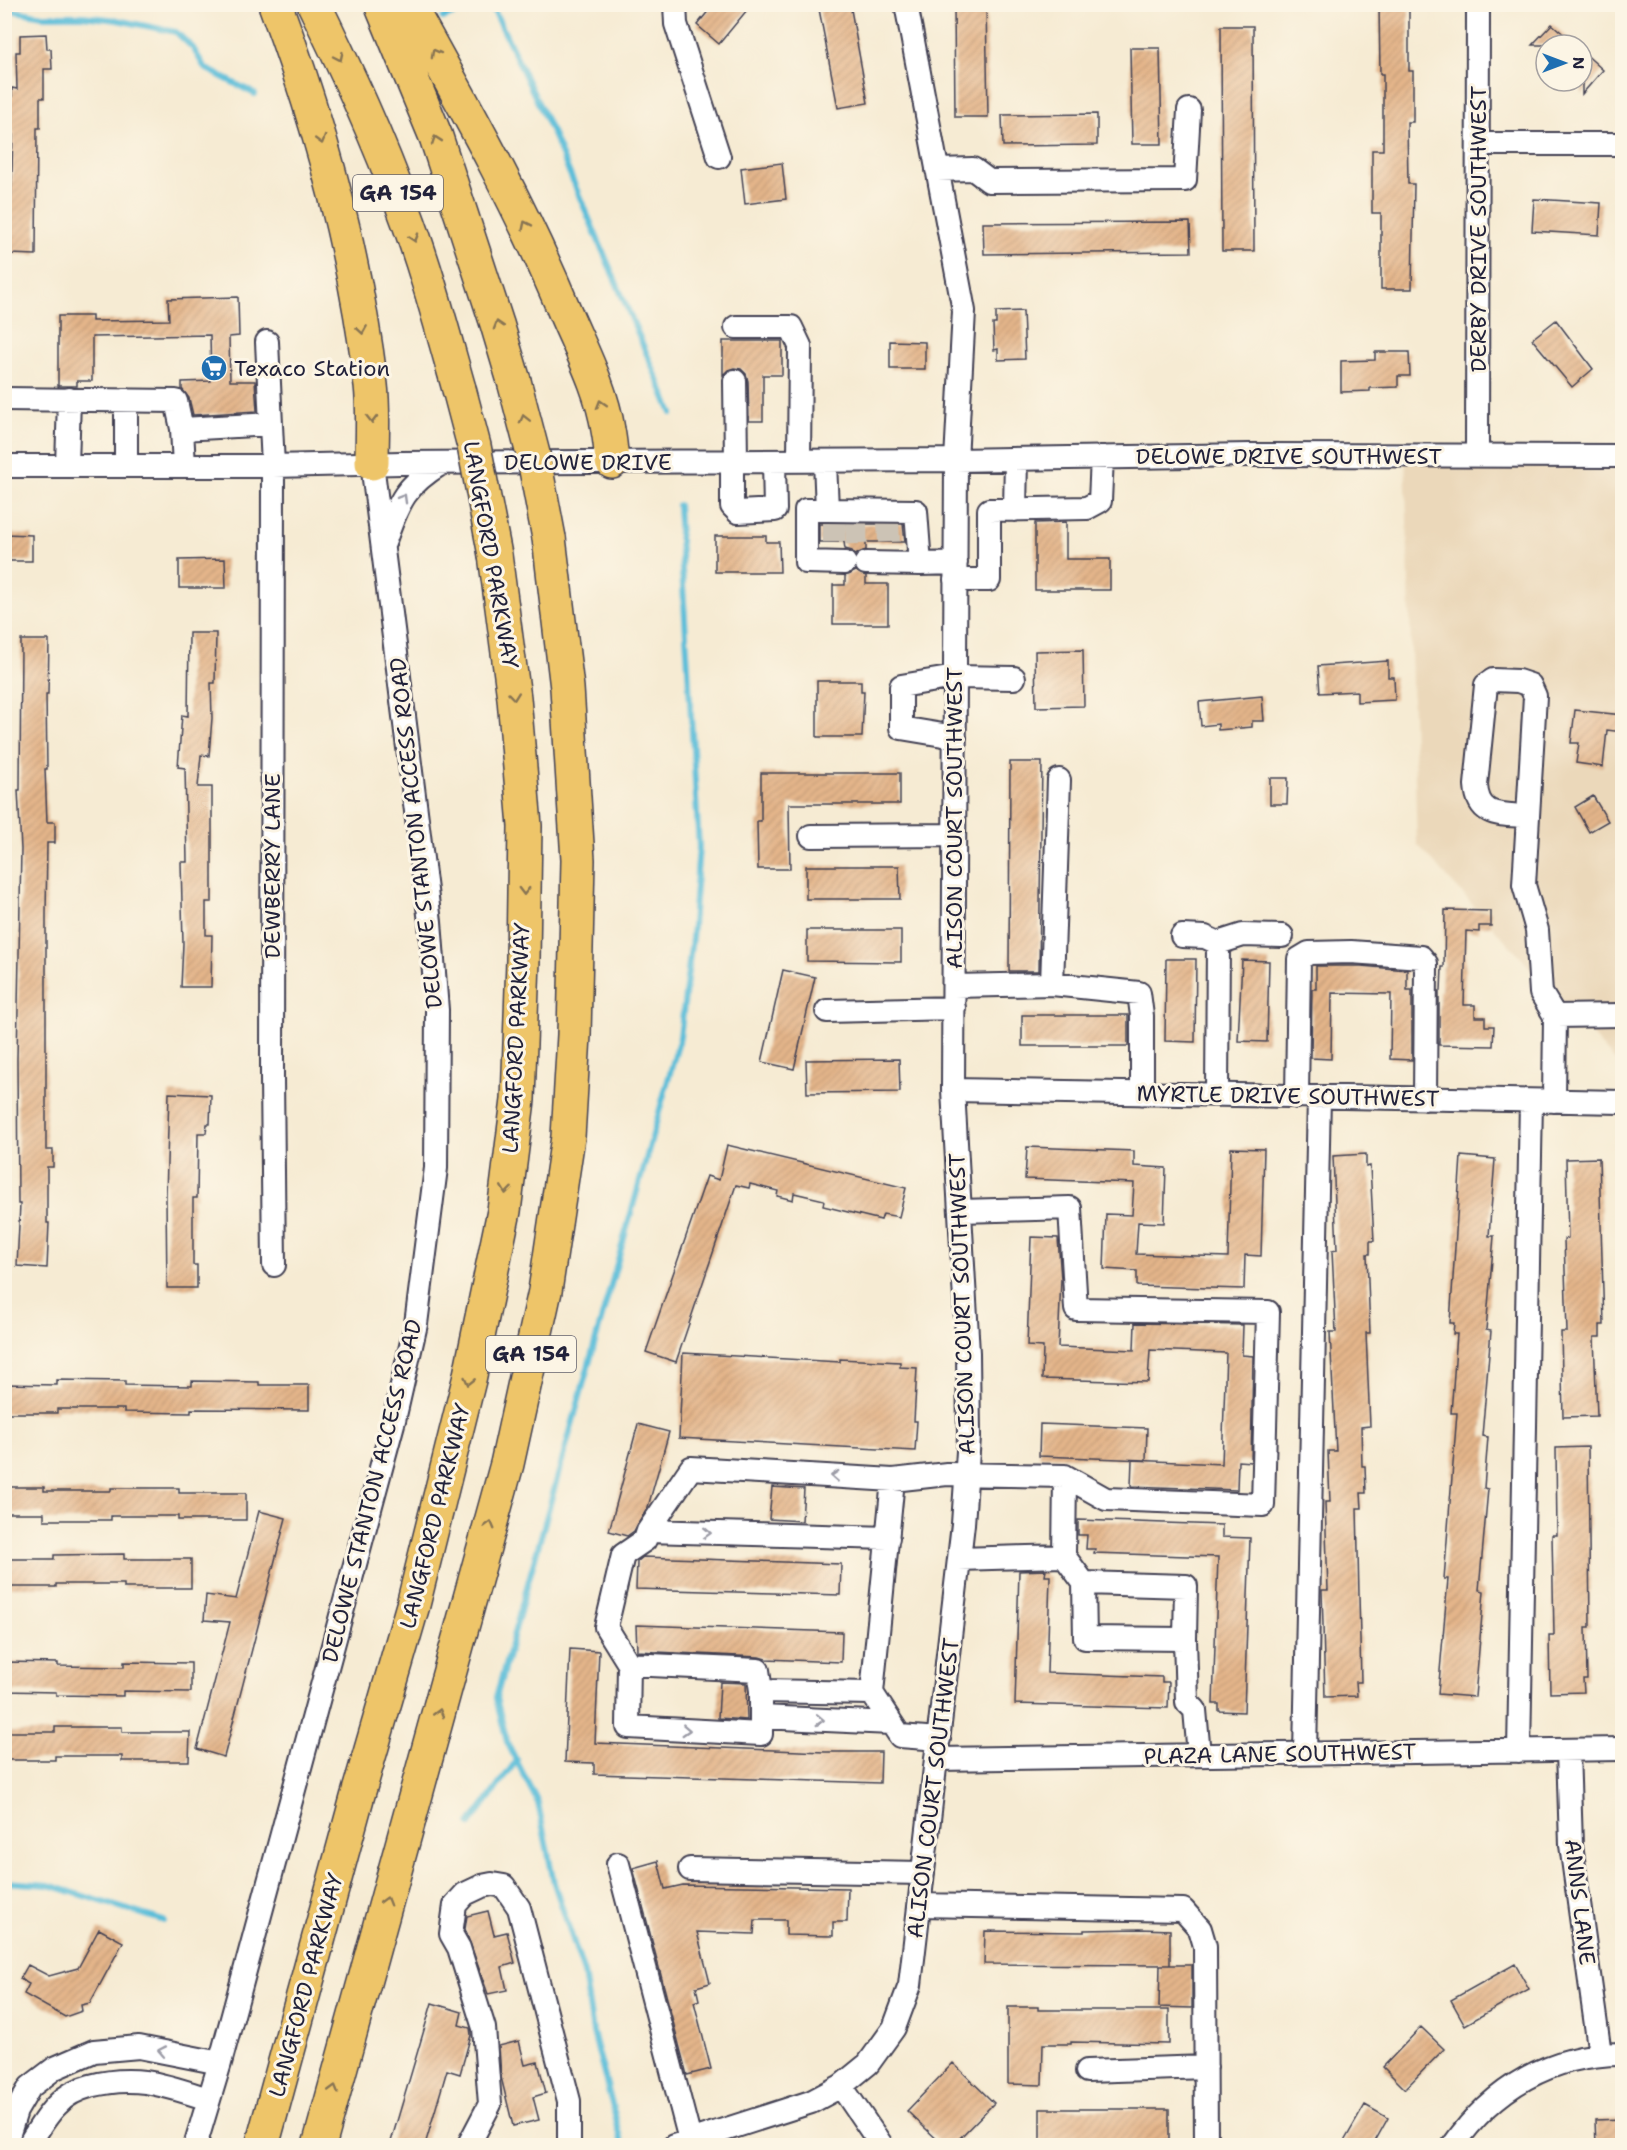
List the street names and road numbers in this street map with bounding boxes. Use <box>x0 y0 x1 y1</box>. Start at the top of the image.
street label: DERBY DRIVE SOUTHWEST <box>1464 85 1493 372</box>
road number: GA 154 <box>353 175 443 211</box>
street label: LANGFORD PARKWAY <box>457 439 525 671</box>
street label: DELOWE DRIVE SOUTHWEST <box>1136 442 1443 471</box>
street label: DELOWE DRIVE <box>504 448 672 477</box>
street label: DELOWE STANTON ACCESS ROAD <box>383 656 449 1010</box>
street label: ALISON COURT SOUTHWEST <box>940 666 969 969</box>
street label: DEWBERRY LANE <box>258 773 287 959</box>
street label: LANGFORD PARKWAY <box>495 922 537 1154</box>
street label: MYRTLE DRIVE SOUTHWEST <box>1136 1079 1440 1113</box>
street label: ALISON COURT SOUTHWEST <box>942 1152 982 1456</box>
street label: DELOWE STANTON ACCESS ROAD <box>315 1316 429 1666</box>
road number: GA 154 <box>486 1336 576 1372</box>
street label: LANGFORD PARKWAY <box>393 1400 477 1632</box>
street label: ALISON COURT SOUTHWEST <box>900 1636 966 1940</box>
street label: PLAZA LANE SOUTHWEST <box>1143 1737 1417 1771</box>
street label: ANNS LANE <box>1558 1837 1602 1967</box>
street label: LANGFORD PARKWAY <box>262 1870 350 2100</box>

